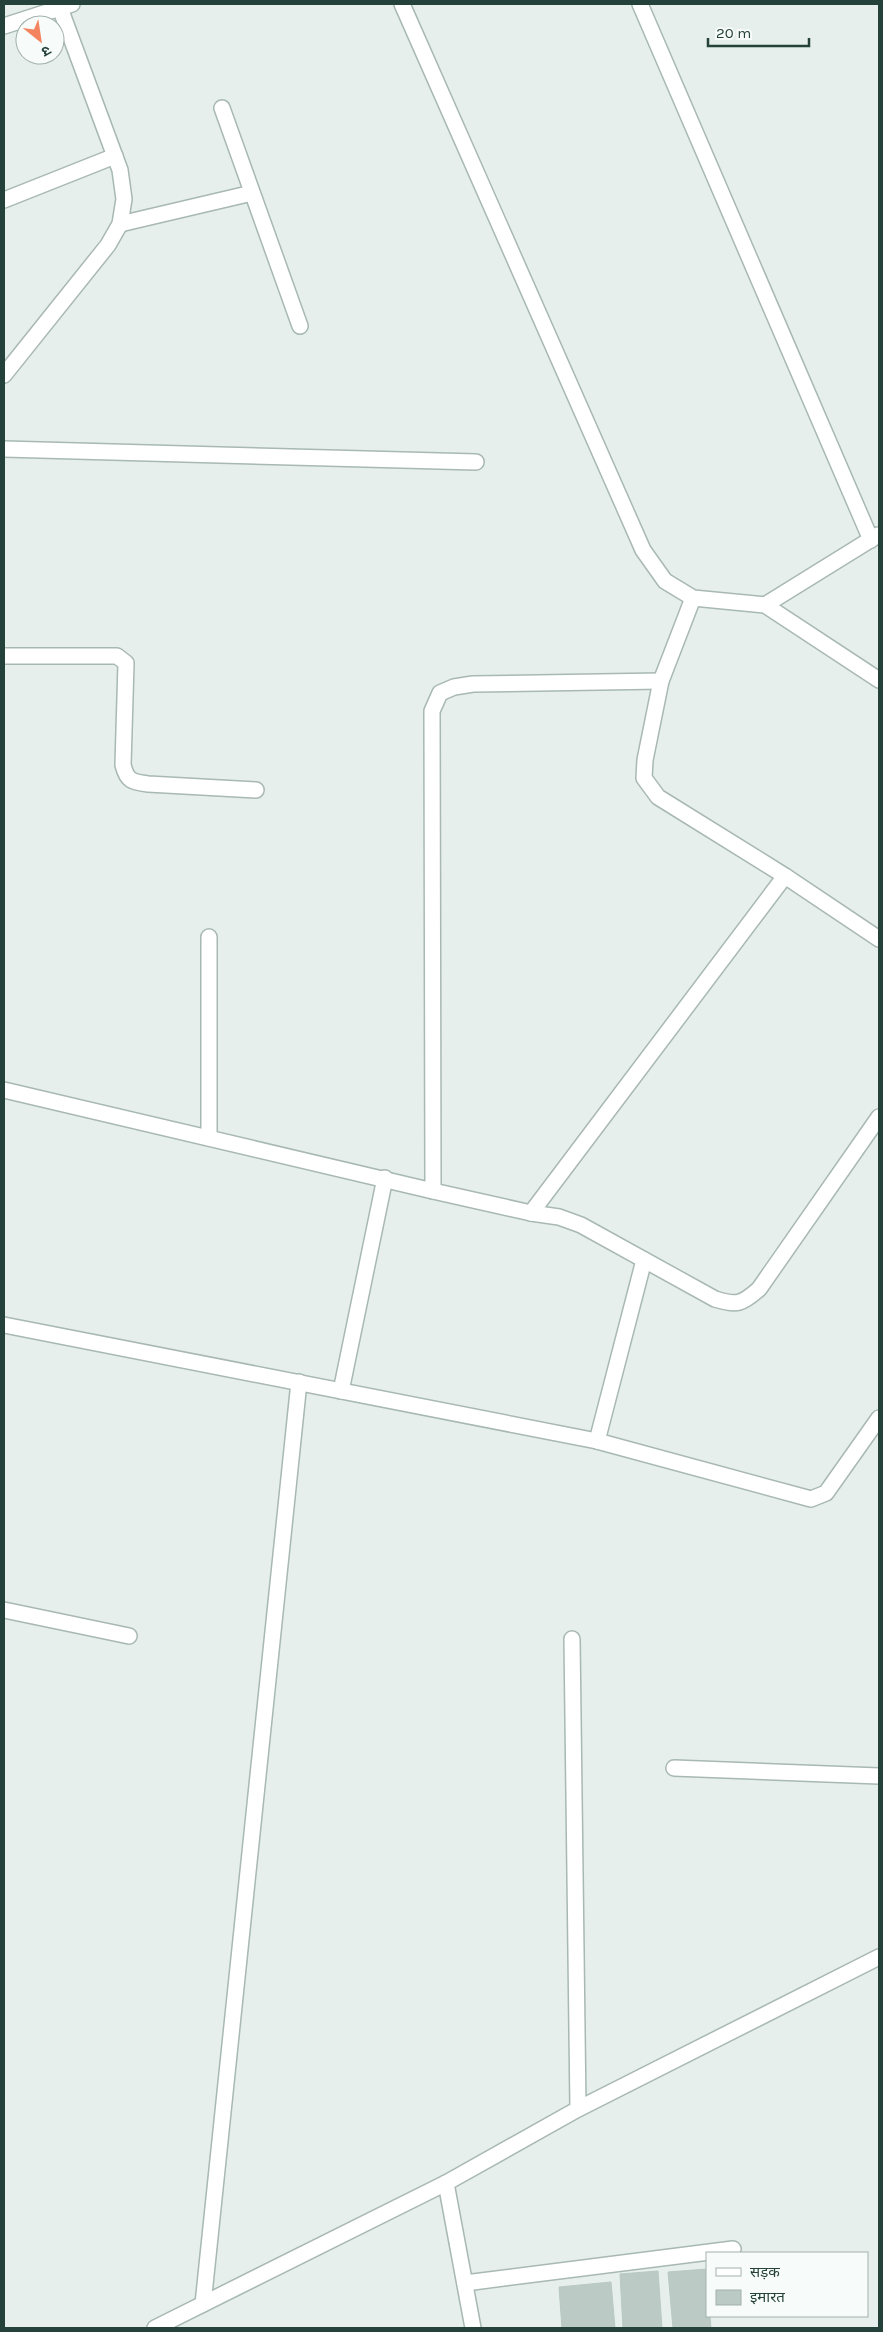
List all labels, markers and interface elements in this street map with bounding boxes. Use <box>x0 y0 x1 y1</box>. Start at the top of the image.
north arrow <box>15 15 65 65</box>
scale bar <box>708 15 809 47</box>
text: 20 m <box>716 24 751 42</box>
text: उ <box>38 41 54 61</box>
legend <box>706 2252 868 2317</box>
text: सड़क <box>750 2263 780 2281</box>
text: इमारत <box>750 2288 785 2306</box>

